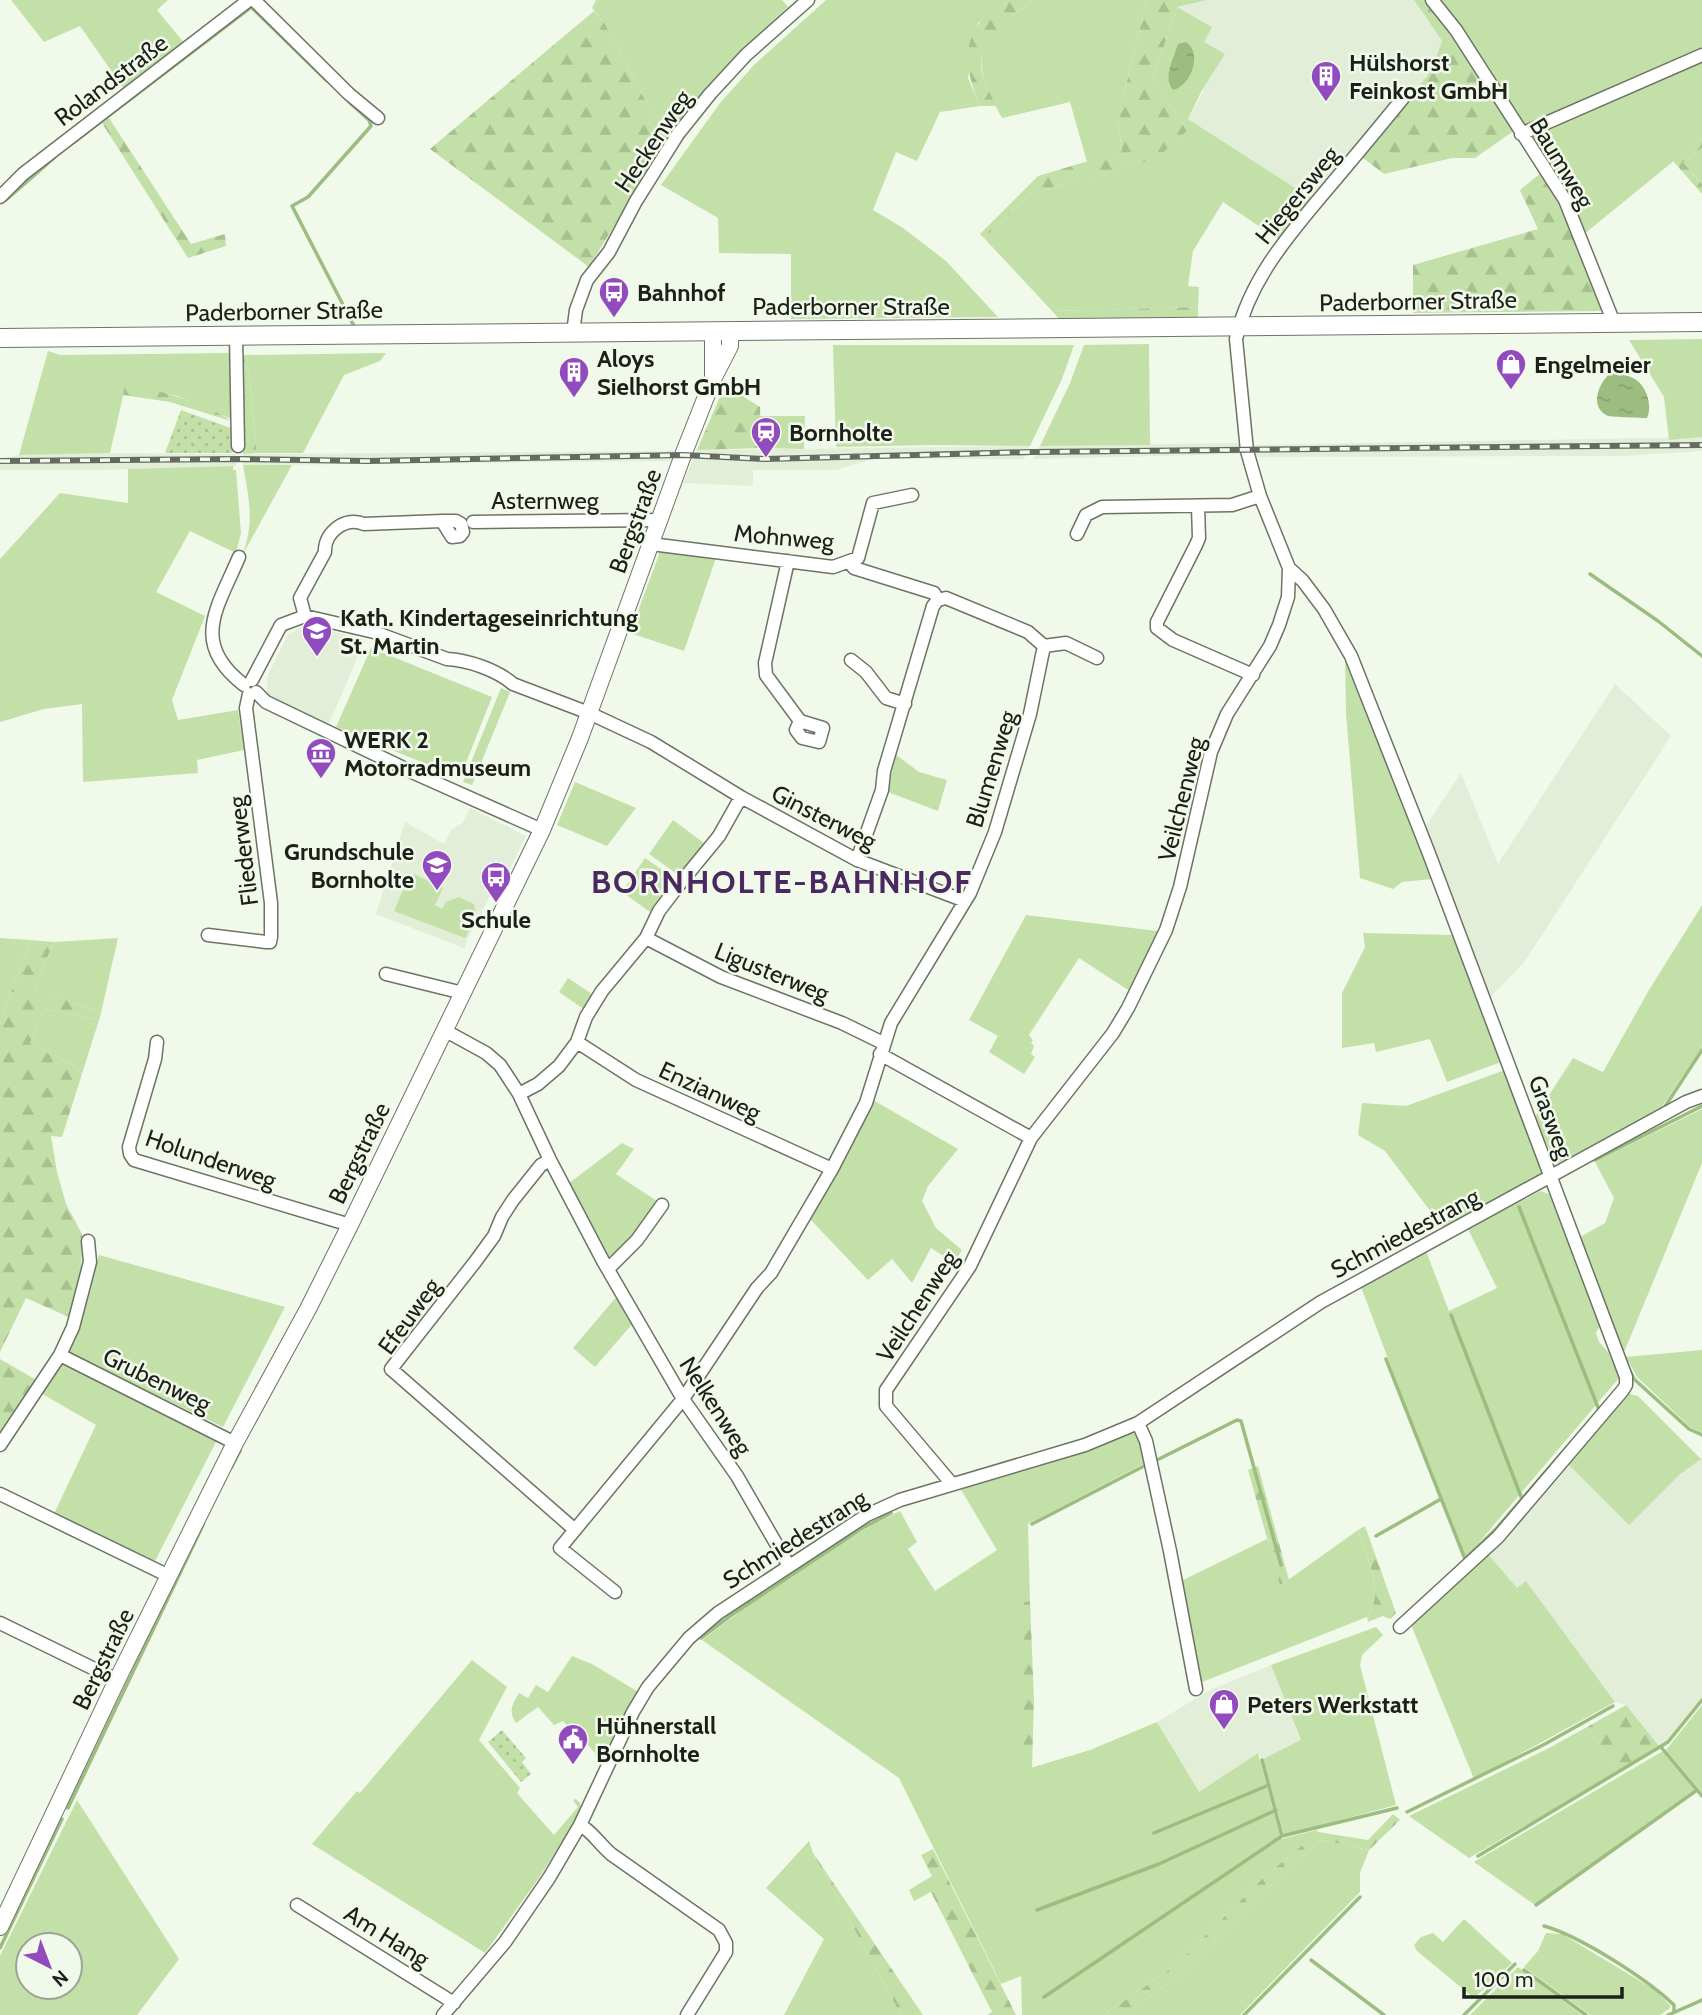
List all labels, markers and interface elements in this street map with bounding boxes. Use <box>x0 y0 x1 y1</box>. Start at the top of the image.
street label: Rolandstraße <box>49 28 173 132</box>
place label: Hülshorst Feinkost GmbH <box>1349 48 1508 105</box>
building icon: Hülshorst Feinkost GmbH <box>1309 59 1343 103</box>
street label: Heckenweg <box>608 84 698 198</box>
street label: Baumweg <box>1524 112 1601 215</box>
street label: Hiegersweg <box>1249 139 1346 250</box>
bus stop icon: Bahnhof <box>597 275 631 319</box>
place label: Bahnhof <box>637 278 725 307</box>
street label: Paderborner Straße <box>1319 285 1517 317</box>
street label: Paderborner Straße <box>752 292 950 321</box>
street label: Paderborner Straße <box>185 295 383 327</box>
place label: Aloys Sielhorst GmbH <box>597 344 761 401</box>
shop icon: Engelmeier <box>1494 347 1528 391</box>
place label: Engelmeier <box>1534 350 1651 379</box>
building icon: Aloys Sielhorst GmbH <box>557 355 591 399</box>
station icon: Bornholte <box>749 415 783 459</box>
place label: Bornholte <box>789 418 893 447</box>
street label: Bergstraße <box>603 465 667 577</box>
street label: Asternweg <box>491 486 600 515</box>
street label: Mohnweg <box>733 518 836 556</box>
place label: Kath. Kindertageseinrichtung St. Martin <box>340 603 638 660</box>
school or university icon: Kath. Kindertageseinrichtung St. Martin <box>300 614 334 658</box>
street label: Blumenweg <box>960 706 1023 831</box>
place label: WERK 2 Motorradmuseum <box>344 725 531 782</box>
street label: Veilchenweg <box>1152 733 1211 864</box>
museum icon: WERK 2 Motorradmuseum <box>304 736 338 780</box>
street label: Ginsterweg <box>767 778 882 856</box>
street label: Fliederweg <box>222 793 264 908</box>
place label: Grundschule Bornholte <box>284 837 414 894</box>
school or university icon: Grundschule Bornholte <box>420 848 454 892</box>
bus stop icon: Schule <box>479 860 513 904</box>
district label: BORNHOLTE-BAHNHOF <box>591 862 973 901</box>
place label: Schule <box>461 905 531 934</box>
street label: Ligusterweg <box>710 936 834 1008</box>
street label: Enzianweg <box>654 1055 767 1128</box>
street label: Grasweg <box>1523 1071 1580 1164</box>
street label: Bergstraße <box>322 1098 396 1208</box>
street label: Holunderweg <box>142 1123 281 1195</box>
street label: Schmiedestrang <box>1326 1181 1485 1284</box>
street label: Veilchenweg <box>870 1244 964 1367</box>
street label: Efeuweg <box>372 1271 447 1360</box>
street label: Grubenweg <box>98 1341 217 1419</box>
street label: Nelkenweg <box>673 1351 759 1462</box>
street label: Schmiedestrang <box>718 1483 873 1595</box>
street label: Bergstraße <box>66 1604 140 1714</box>
shop icon: Peters Werkstatt <box>1207 1687 1241 1731</box>
place label: Peters Werkstatt <box>1247 1690 1418 1719</box>
place label: Hühnerstall Bornholte <box>596 1711 716 1768</box>
public building icon: Hühnerstall Bornholte <box>556 1722 590 1766</box>
street label: Am Hang <box>339 1899 436 1974</box>
north arrow <box>14 1931 84 2001</box>
scale bar <box>1464 1955 1622 1999</box>
text: N <box>47 1965 73 1991</box>
text: 100 m <box>1474 1967 1533 1992</box>

